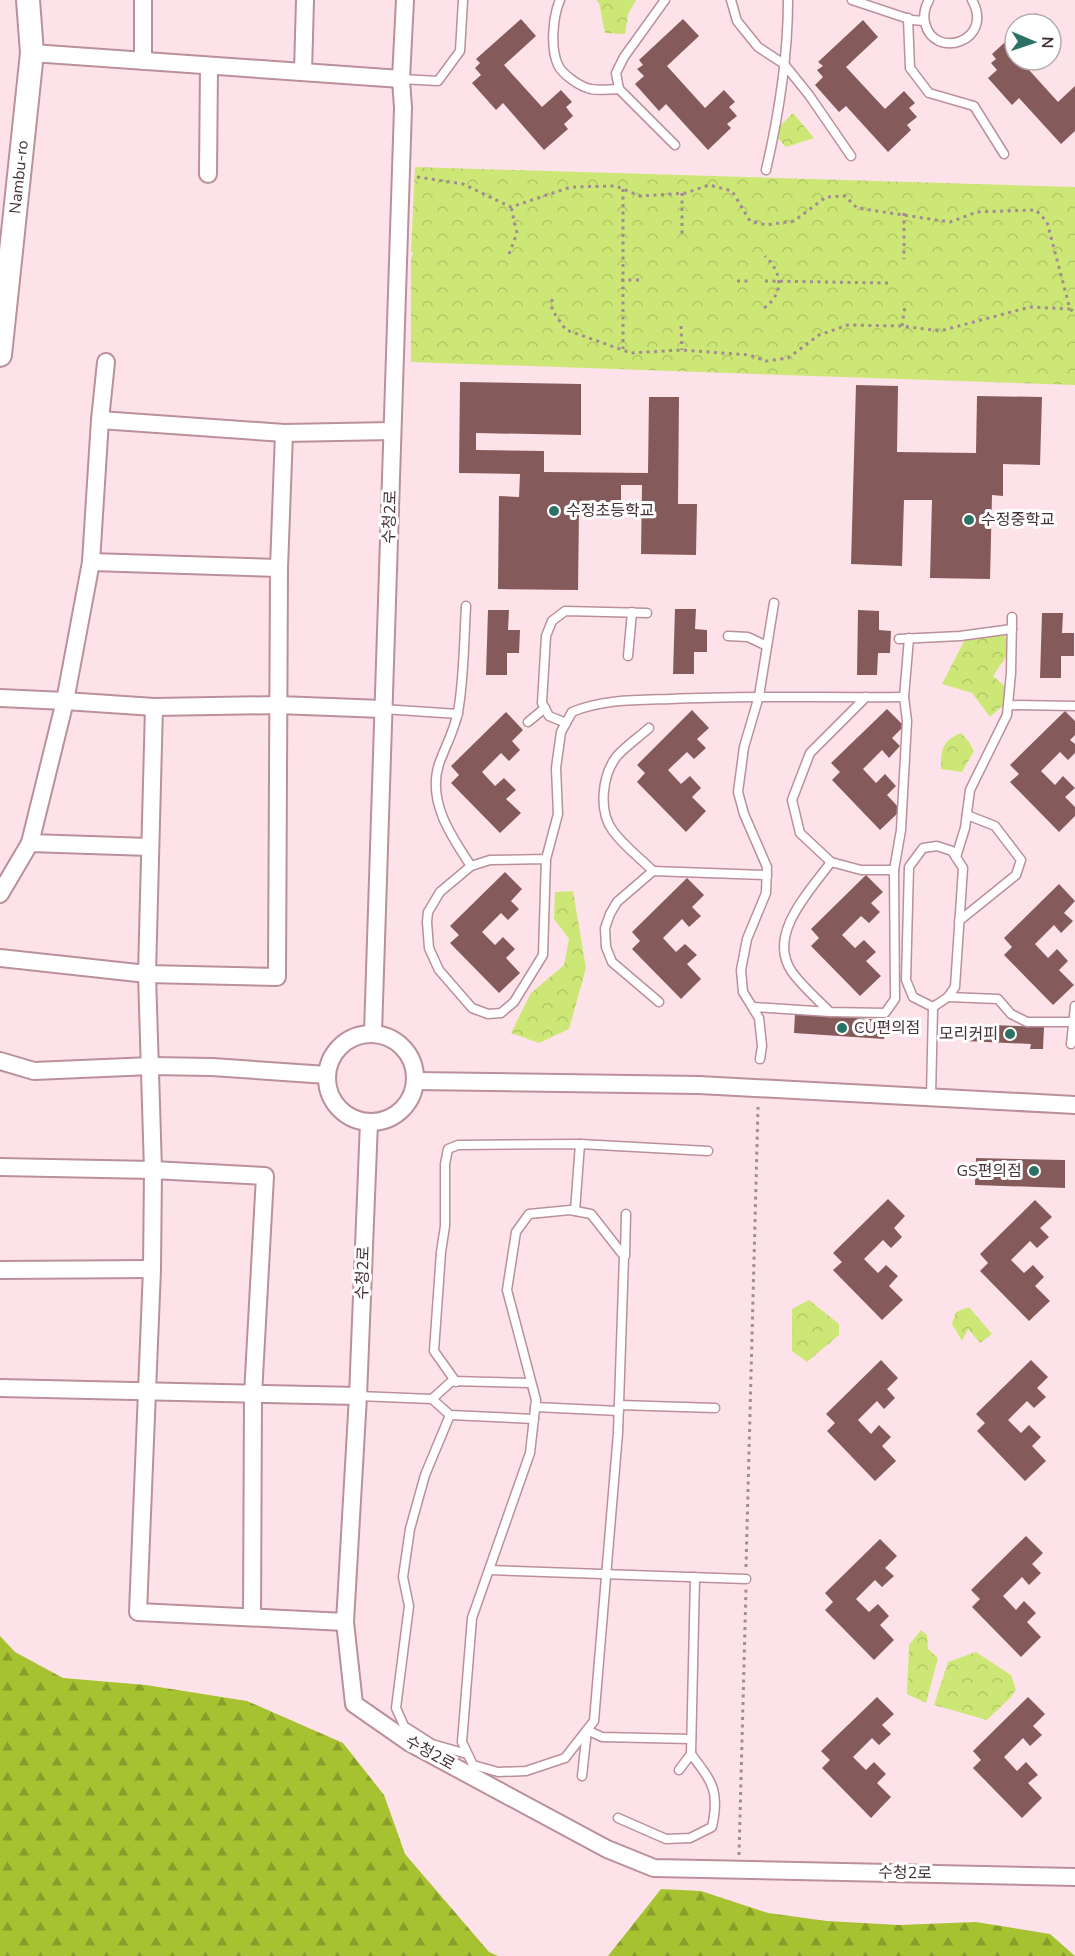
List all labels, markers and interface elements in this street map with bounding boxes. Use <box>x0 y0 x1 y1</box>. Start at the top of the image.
north arrow <box>1003 12 1063 72</box>
text: N <box>1036 36 1058 49</box>
street label: Nambu-ro <box>4 139 34 215</box>
street label: 수청2로 <box>378 489 402 544</box>
place label: 수정초등학교 <box>566 500 654 522</box>
marker: 수정초등학교 <box>547 504 561 518</box>
place label: 수정중학교 <box>981 509 1055 531</box>
marker: 수정중학교 <box>962 513 976 527</box>
place label: CU편의점 <box>854 1017 921 1039</box>
marker: CU편의점 <box>835 1021 849 1035</box>
place label: 모리커피 <box>939 1023 998 1045</box>
marker: 모리커피 <box>1003 1027 1017 1041</box>
place label: GS편의점 <box>956 1160 1022 1182</box>
marker: GS편의점 <box>1027 1164 1041 1178</box>
street label: 수청2로 <box>351 1245 375 1300</box>
street label: 수청2로 <box>401 1730 459 1776</box>
street label: 수청2로 <box>878 1862 932 1884</box>

